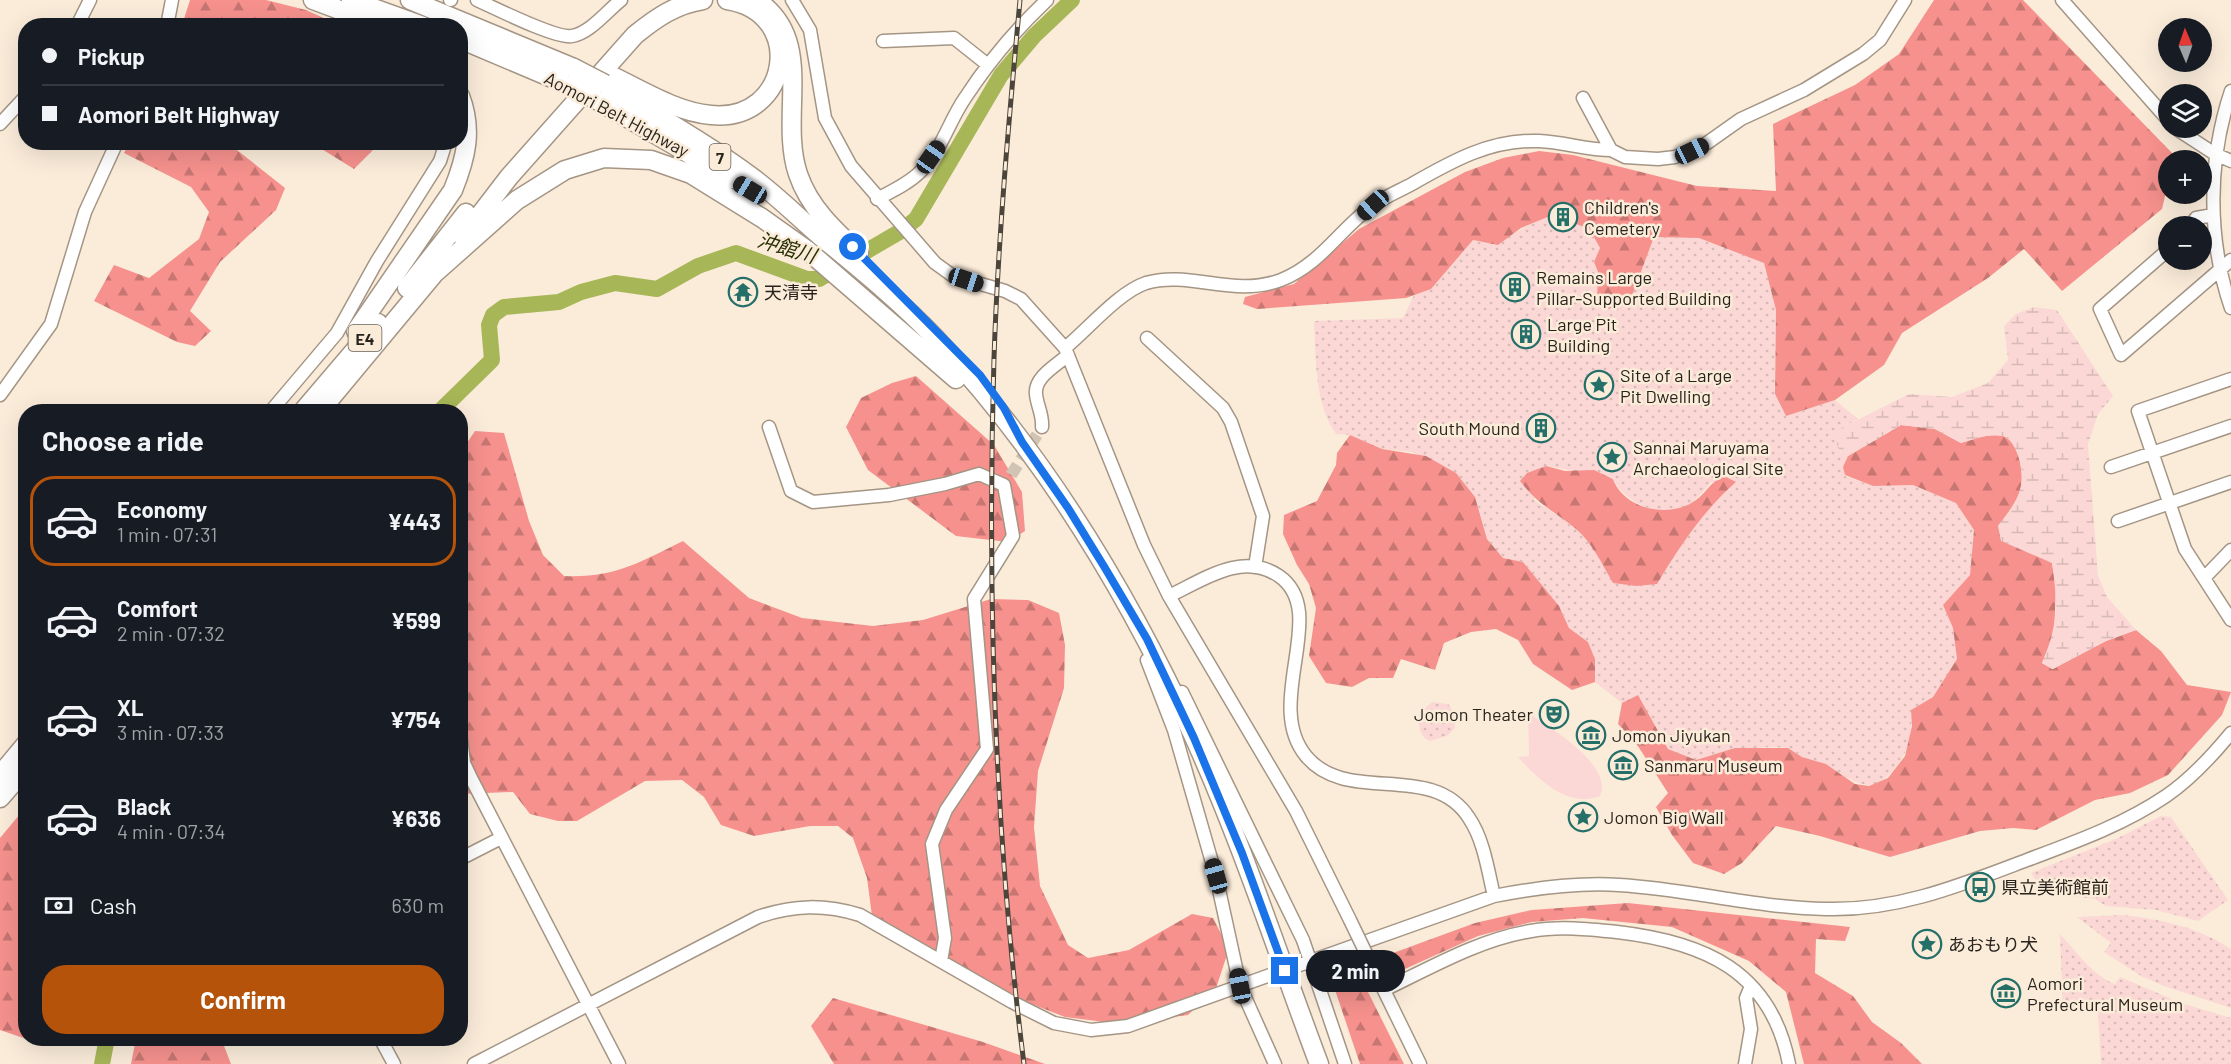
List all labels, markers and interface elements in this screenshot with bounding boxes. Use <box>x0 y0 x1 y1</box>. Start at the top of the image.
north arrow <box>2158 18 2212 72</box>
map controls <box>2158 18 2212 270</box>
text: Pickup <box>78 43 145 69</box>
street label: Aomori Belt Highway <box>541 67 693 161</box>
button: layers <box>2158 84 2212 138</box>
text: Aomori Belt Highway <box>78 101 280 127</box>
car <box>1672 135 1712 167</box>
car <box>913 137 949 177</box>
road number: 7 <box>710 144 730 170</box>
button: + <box>2158 150 2212 204</box>
car <box>730 173 770 207</box>
car <box>1354 186 1392 224</box>
place label: Children's Cemetery <box>1584 196 1660 239</box>
building icon: Children's Cemetery <box>1547 201 1579 233</box>
button: − <box>2158 216 2212 270</box>
water label: 沖館川 <box>755 227 821 268</box>
route start <box>839 233 866 260</box>
car <box>946 266 986 294</box>
place label: Remains Large Pillar-Supported Building <box>1536 266 1731 309</box>
building icon: Remains Large Pillar-Supported Building <box>1499 271 1531 303</box>
temple icon: 天清寺 <box>727 276 759 308</box>
place label: 天清寺 <box>764 281 818 303</box>
place label: Large Pit Building <box>1547 313 1617 356</box>
building icon: Large Pit Building <box>1510 318 1542 350</box>
road number: E4 <box>348 325 382 351</box>
place label: Site of a Large Pit Dwelling <box>1620 364 1732 407</box>
place icon: Site of a Large Pit Dwelling <box>1583 369 1615 401</box>
building icon: South Mound <box>1525 412 1557 444</box>
place label: South Mound <box>1418 417 1520 439</box>
text: Choose a ride <box>42 424 204 456</box>
place label: Sannai Maruyama Archaeological Site <box>1633 436 1784 479</box>
place icon: Sannai Maruyama Archaeological Site <box>1596 441 1628 473</box>
icon: car <box>45 494 99 548</box>
text: Economy <box>117 496 207 522</box>
text: ¥443 <box>387 508 441 534</box>
text: 1 min · 07:31 <box>117 522 217 546</box>
icon: car <box>45 593 99 647</box>
text: Comfort <box>117 595 198 621</box>
text: ¥599 <box>391 607 441 633</box>
text: 2 min · 07:32 <box>117 621 225 645</box>
icon: car <box>45 692 99 746</box>
text: XL <box>117 694 143 720</box>
theatre icon: Jomon Theater <box>1538 698 1570 730</box>
place label: Jomon Theater <box>1414 703 1533 725</box>
text: ¥754 <box>390 706 441 732</box>
museum icon: Jomon Jiyukan <box>1575 719 1607 751</box>
text: 3 min · 07:33 <box>117 720 224 744</box>
place label: Jomon Jiyukan <box>1612 724 1731 746</box>
museum icon: Sanmaru Museum <box>1607 749 1639 781</box>
place label: Sanmaru Museum <box>1644 754 1783 776</box>
icon: car <box>45 791 99 845</box>
text: Black <box>117 793 171 819</box>
place icon: Jomon Big Wall <box>1567 801 1599 833</box>
text: ¥636 <box>390 805 441 831</box>
place label: Jomon Big Wall <box>1604 806 1724 828</box>
text: 4 min · 07:34 <box>117 819 226 843</box>
car <box>1202 856 1230 896</box>
bus stop icon: 県立美術館前 <box>1964 871 1996 903</box>
place label: 県立美術館前 <box>2001 876 2109 898</box>
icon: cash <box>42 889 75 922</box>
text: Cash <box>90 892 137 918</box>
text: 630 m <box>392 893 444 917</box>
place icon: あおもり犬 <box>1911 928 1943 960</box>
place label: あおもり犬 <box>1948 933 2038 955</box>
callout: 2 min <box>1306 950 1405 992</box>
route end <box>1271 957 1298 984</box>
text: 2 min <box>1332 959 1379 983</box>
button: Confirm <box>42 965 444 1034</box>
car <box>1228 967 1252 1005</box>
place label: Aomori Prefectural Museum <box>2027 972 2183 1015</box>
museum icon: Aomori Prefectural Museum <box>1990 977 2022 1009</box>

